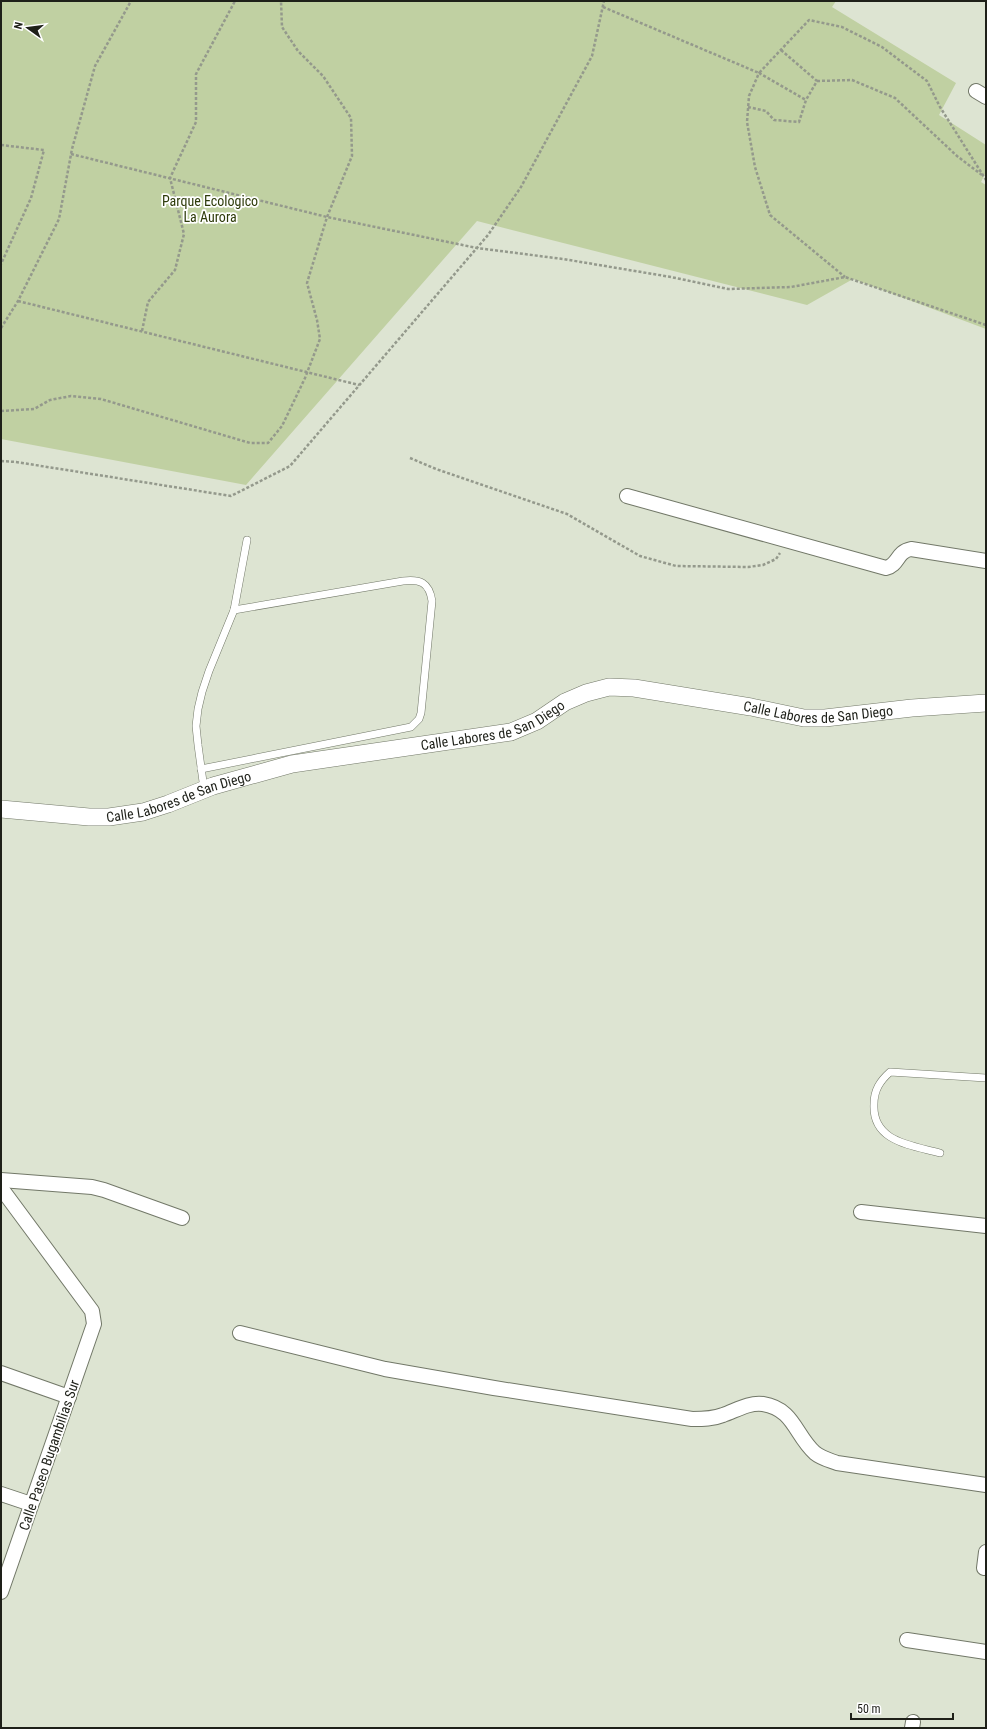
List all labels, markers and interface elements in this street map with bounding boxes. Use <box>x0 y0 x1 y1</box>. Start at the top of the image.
north arrow <box>8 8 48 48</box>
text: N <box>12 21 26 31</box>
park label: Parque Ecologico La Aurora <box>162 193 258 225</box>
street label: Calle Labores de San Diego <box>420 697 568 753</box>
street label: Calle Labores de San Diego <box>742 698 894 726</box>
street label: Calle Labores de San Diego <box>105 768 253 825</box>
street label: Calle Paseo Bugambilias Sur <box>16 1378 82 1532</box>
scale bar <box>851 1695 953 1721</box>
text: 50 m <box>857 1702 881 1716</box>

